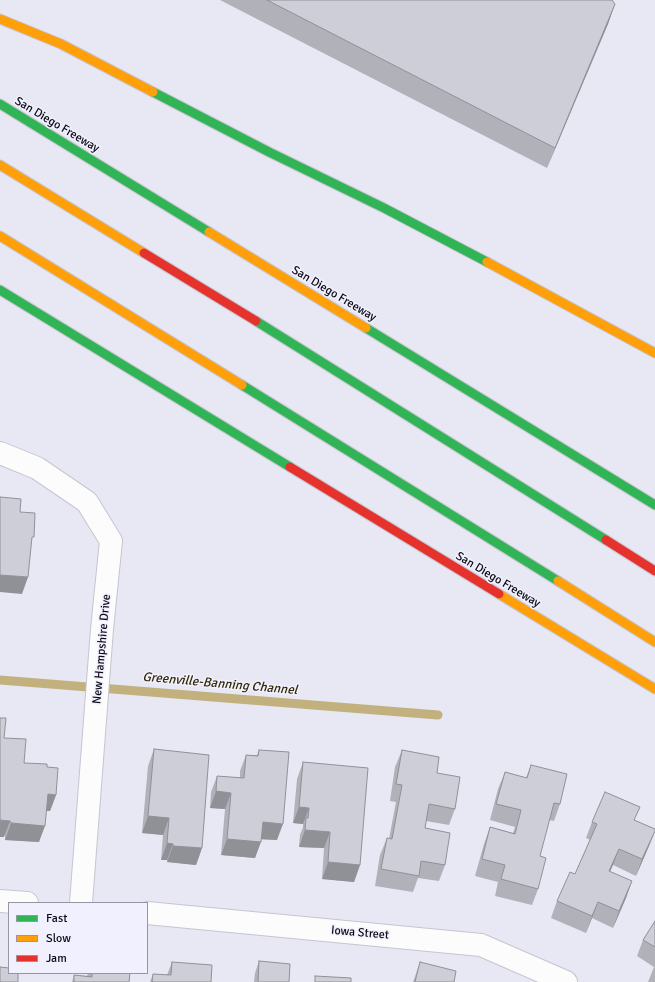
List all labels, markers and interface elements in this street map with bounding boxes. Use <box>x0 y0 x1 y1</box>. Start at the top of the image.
street label: San Diego Freeway <box>12 94 102 156</box>
street label: San Diego Freeway <box>289 263 379 325</box>
street label: San Diego Freeway <box>453 549 543 611</box>
street label: New Hampshire Drive <box>90 594 114 704</box>
water label: Greenville-Banning Channel <box>142 669 298 699</box>
legend <box>8 902 148 974</box>
text: Fast <box>46 911 67 926</box>
street label: Iowa Street <box>330 923 390 943</box>
text: Slow <box>46 931 71 946</box>
text: Jam <box>46 951 67 966</box>

